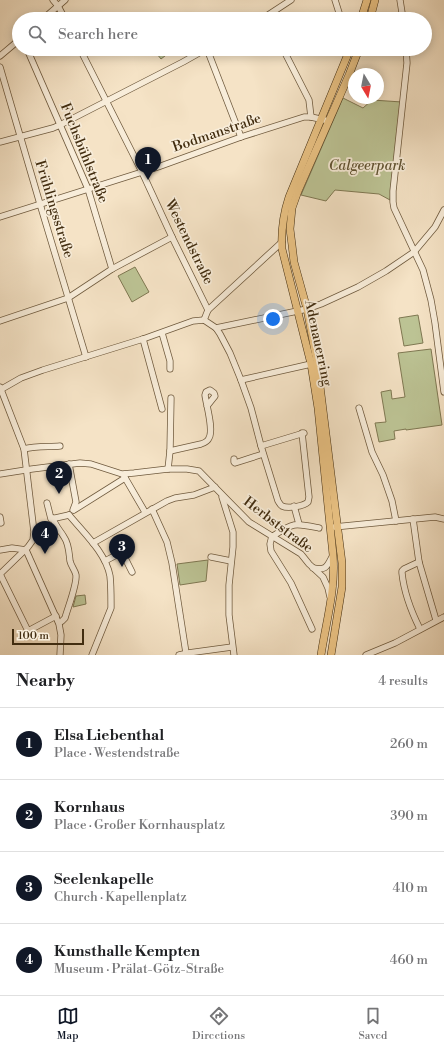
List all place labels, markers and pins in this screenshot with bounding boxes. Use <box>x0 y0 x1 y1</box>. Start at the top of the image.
pin: 1 <box>135 147 161 180</box>
pin: 2 <box>46 461 72 494</box>
pin: 4 <box>32 521 58 554</box>
pin: 3 <box>109 534 135 567</box>

